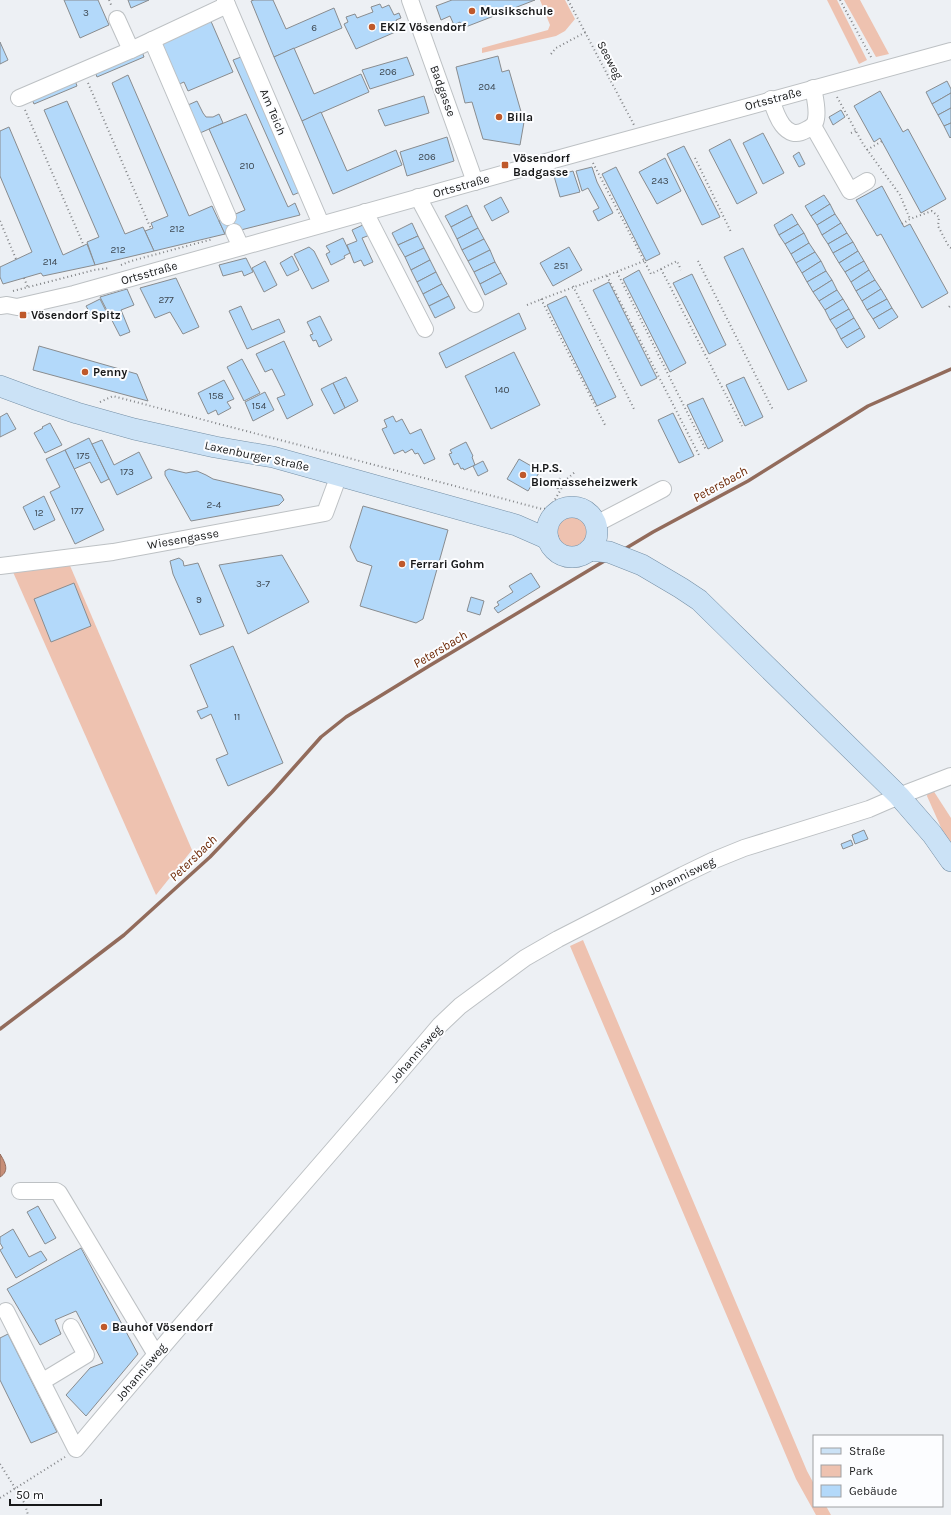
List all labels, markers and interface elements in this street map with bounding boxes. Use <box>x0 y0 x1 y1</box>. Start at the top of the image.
place label: Musikschule <box>480 4 553 18</box>
marker: Musikschule <box>467 6 477 16</box>
house number: 3 <box>83 7 89 19</box>
place label: EKIZ Vösendorf <box>380 20 467 34</box>
house number: 6 <box>311 22 317 34</box>
marker: EKIZ Vösendorf <box>367 22 377 32</box>
street label: Seeweg <box>594 39 626 82</box>
street label: Badgasse <box>427 64 459 118</box>
house number: 206 <box>379 66 397 78</box>
house number: 204 <box>478 81 496 93</box>
street label: Ortsstraße <box>743 85 803 113</box>
street label: Am Teich <box>257 87 289 137</box>
place label: Billa <box>507 110 533 124</box>
marker: Billa <box>494 112 504 122</box>
house number: 206 <box>418 151 436 163</box>
place label: Vösendorf Badgasse <box>513 151 571 179</box>
house number: 210 <box>239 160 255 172</box>
marker: Vösendorf Badgasse <box>500 160 510 170</box>
street label: Ortsstraße <box>431 171 491 201</box>
house number: 243 <box>651 175 669 187</box>
house number: 212 <box>170 223 185 235</box>
house number: 212 <box>111 244 126 256</box>
house number: 214 <box>43 256 58 268</box>
street label: Ortsstraße <box>119 258 179 288</box>
house number: 251 <box>554 260 568 272</box>
house number: 277 <box>158 294 174 306</box>
place label: Vösendorf Spitz <box>31 308 121 322</box>
marker: Vösendorf Spitz <box>18 310 28 320</box>
place label: Penny <box>93 365 127 379</box>
marker: Penny <box>80 367 90 377</box>
house number: 140 <box>495 384 509 396</box>
house number: 158 <box>208 390 224 402</box>
house number: 154 <box>252 400 267 412</box>
street label: Laxenburger Straße <box>203 438 311 474</box>
house number: 175 <box>76 450 90 462</box>
place label: H.P.S. Biomasseheizwerk <box>531 461 638 489</box>
water label: Petersbach <box>690 463 750 505</box>
house number: 173 <box>120 466 134 478</box>
marker: H.P.S. Biomasseheizwerk <box>518 470 528 480</box>
house number: 2-4 <box>207 499 222 511</box>
house number: 177 <box>71 505 84 517</box>
house number: 12 <box>34 507 44 519</box>
street label: Wiesengasse <box>146 526 220 552</box>
place label: Ferrari Gohm <box>410 557 484 571</box>
marker: Ferrari Gohm <box>397 559 407 569</box>
house number: 3-7 <box>256 578 270 590</box>
house number: 9 <box>196 594 202 606</box>
water label: Petersbach <box>410 627 470 671</box>
house number: 11 <box>234 711 240 723</box>
water label: Petersbach <box>166 832 220 884</box>
street label: Johannisweg <box>647 854 717 898</box>
street label: Johannisweg <box>387 1022 445 1085</box>
place label: Bauhof Vösendorf <box>112 1320 214 1334</box>
marker: Bauhof Vösendorf <box>99 1322 109 1332</box>
street label: Johannisweg <box>113 1340 169 1404</box>
legend <box>813 1435 943 1507</box>
text: Straße <box>849 1444 885 1458</box>
text: Park <box>849 1464 874 1478</box>
scale bar <box>10 1481 101 1507</box>
text: Gebäude <box>849 1484 897 1498</box>
text: 50 m <box>16 1488 44 1502</box>

